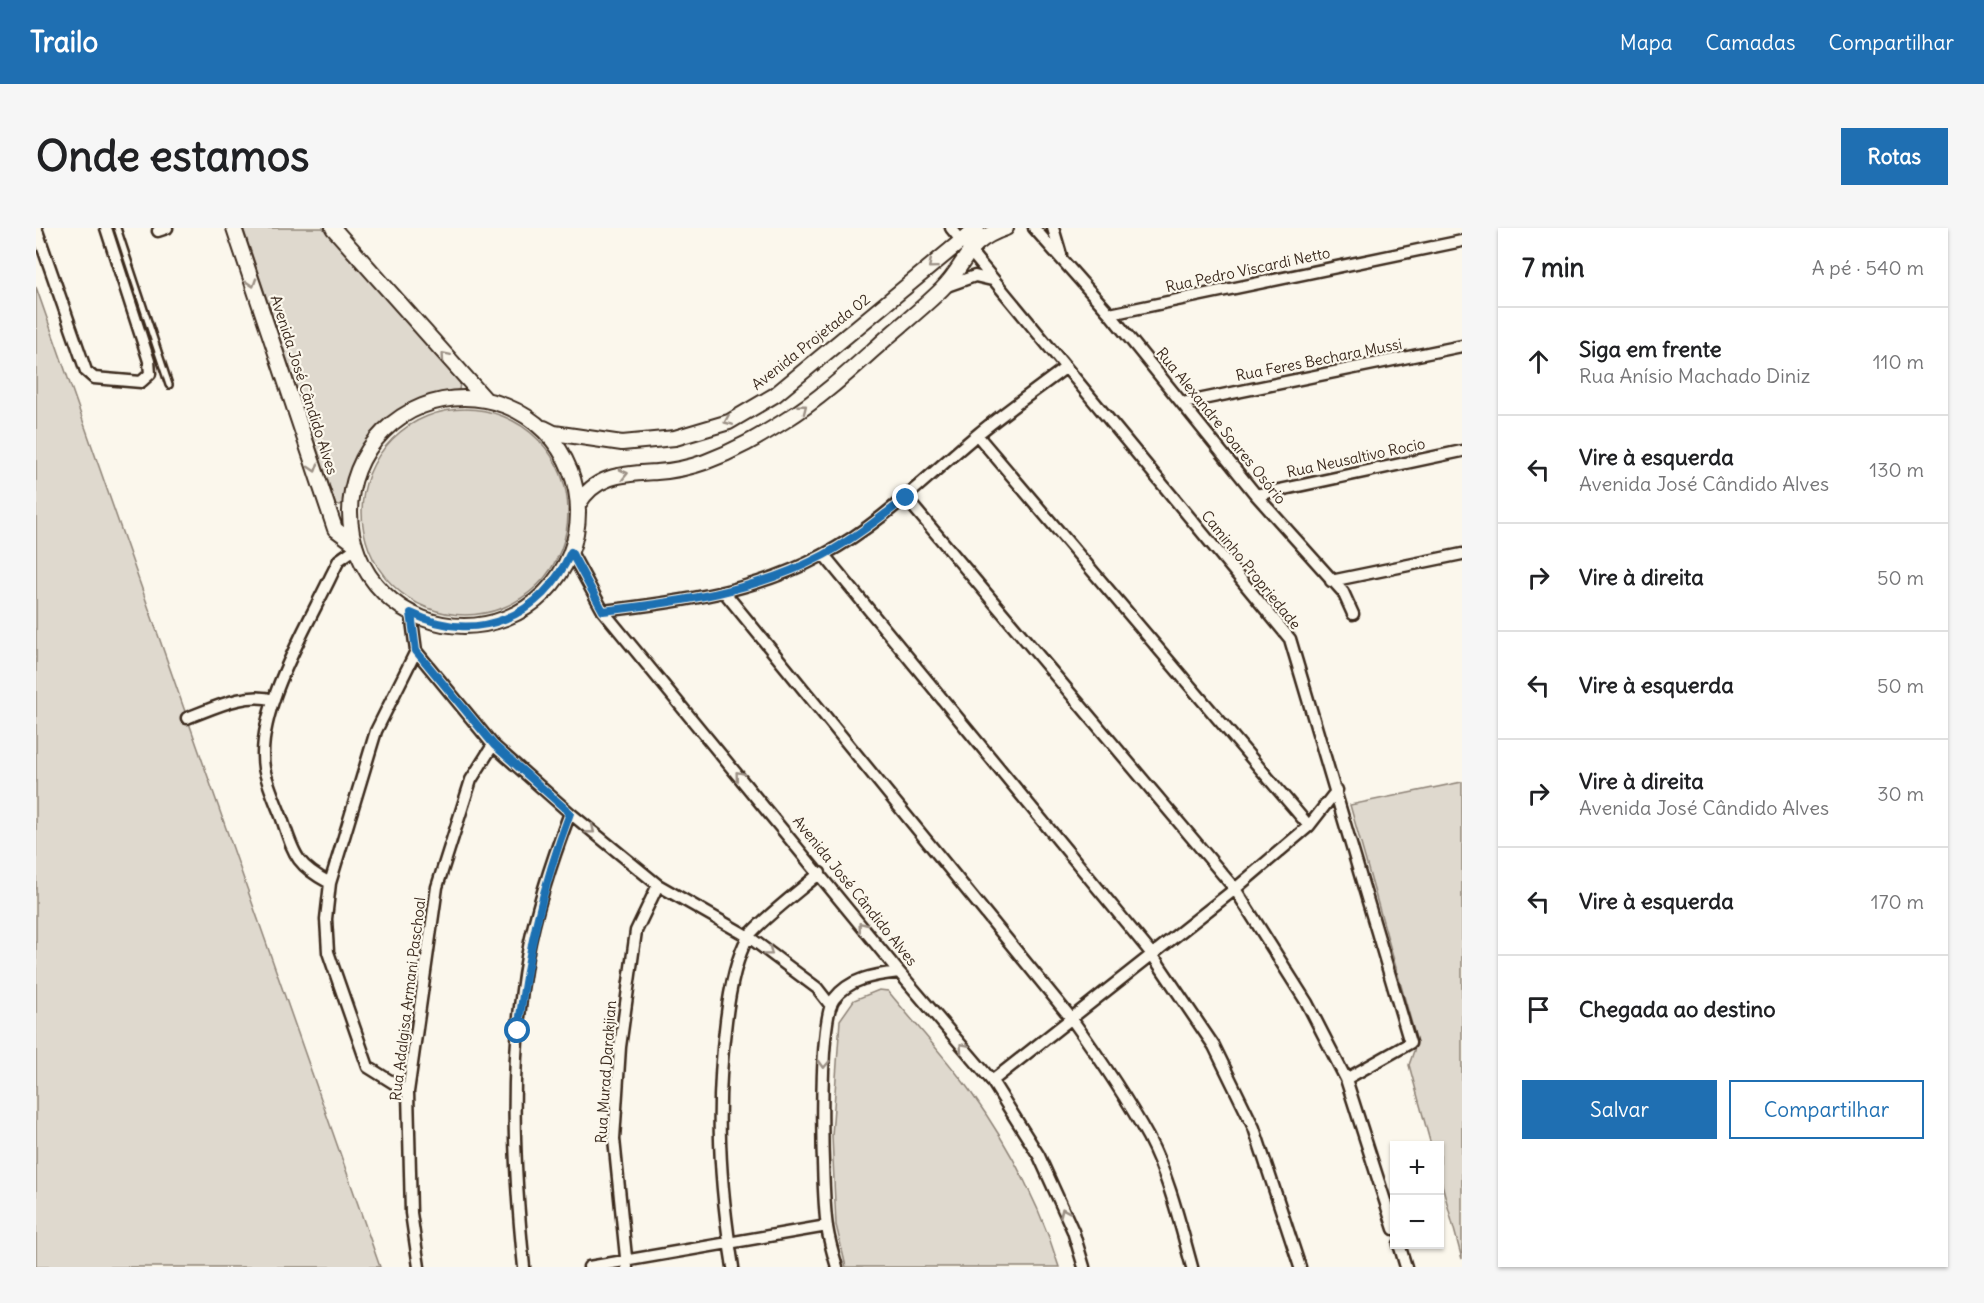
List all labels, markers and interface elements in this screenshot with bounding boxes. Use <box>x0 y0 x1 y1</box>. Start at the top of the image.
text: Trailo <box>30 24 98 60</box>
text: Mapa <box>1620 29 1673 56</box>
text: Camadas <box>1706 29 1795 56</box>
text: Compartilhar <box>1828 29 1954 56</box>
button: Rotas <box>1841 128 1948 185</box>
text: Onde estamos <box>36 130 309 182</box>
street label: Rua Pedro Viscardi Netto <box>1164 243 1332 296</box>
text: 7 min <box>1522 251 1585 284</box>
text: A pé · 540 m <box>1812 255 1924 280</box>
one-way arrow <box>928 258 939 269</box>
one-way arrow <box>245 278 258 288</box>
street label: Avenida Projetada 02 <box>748 289 874 394</box>
street label: Avenida José Cândido Alves <box>266 293 343 477</box>
street label: Rua Feres Bechara Mussi <box>1234 334 1404 385</box>
text: Siga em frente <box>1579 335 1722 363</box>
street label: Rua Alexandre Soares Osório <box>1152 343 1290 508</box>
icon: ahead <box>1522 345 1555 378</box>
text: 110 m <box>1873 349 1924 374</box>
one-way arrow <box>442 352 453 363</box>
text: Rua Anísio Machado Diniz <box>1579 363 1810 388</box>
one-way arrow <box>797 404 808 415</box>
one-way arrow <box>723 414 734 426</box>
street label: Rua Neusaltivo Rocio <box>1285 434 1427 481</box>
text: Vire à esquerda <box>1579 443 1734 471</box>
icon: left <box>1522 453 1555 486</box>
text: 130 m <box>1869 457 1924 482</box>
one-way arrow <box>307 462 320 473</box>
one-way arrow <box>619 468 629 481</box>
text: Avenida José Cândido Alves <box>1579 471 1829 496</box>
route end <box>892 484 918 510</box>
street label: Caminho Propriedade <box>1197 506 1305 633</box>
icon: right <box>1522 561 1555 594</box>
text: Vire à direita <box>1579 563 1704 591</box>
text: 50 m <box>1877 565 1924 590</box>
icon: left <box>1522 669 1555 702</box>
text: Vire à esquerda <box>1579 671 1734 699</box>
text: 50 m <box>1877 673 1924 698</box>
text: Vire à direita <box>1579 767 1704 795</box>
one-way arrow <box>735 771 746 782</box>
icon: right <box>1522 777 1555 810</box>
text: 30 m <box>1877 781 1924 806</box>
text: Avenida José Cândido Alves <box>1579 795 1829 820</box>
street label: Avenida José Cândido Alves <box>789 812 922 970</box>
one-way arrow <box>584 823 595 834</box>
icon: left <box>1522 885 1555 918</box>
text: Vire à esquerda <box>1579 887 1734 915</box>
text: 170 m <box>1871 889 1924 914</box>
street label: Rua Adalgisa Armani Paschoal <box>386 896 429 1102</box>
one-way arrow <box>859 922 870 933</box>
one-way arrow <box>762 945 773 956</box>
icon: arrive <box>1522 993 1555 1026</box>
text: Chegada ao destino <box>1579 995 1776 1023</box>
street label: Rua Murad Darakjian <box>591 1000 620 1144</box>
route start <box>504 1017 530 1043</box>
one-way arrow <box>959 1043 970 1054</box>
one-way arrow <box>818 1059 831 1068</box>
button: Salvar <box>1522 1080 1717 1139</box>
button: Compartilhar <box>1729 1080 1924 1139</box>
map controls <box>1390 1141 1444 1249</box>
button: + <box>1390 1141 1444 1195</box>
button: − <box>1390 1195 1444 1249</box>
one-way arrow <box>1060 1207 1072 1218</box>

